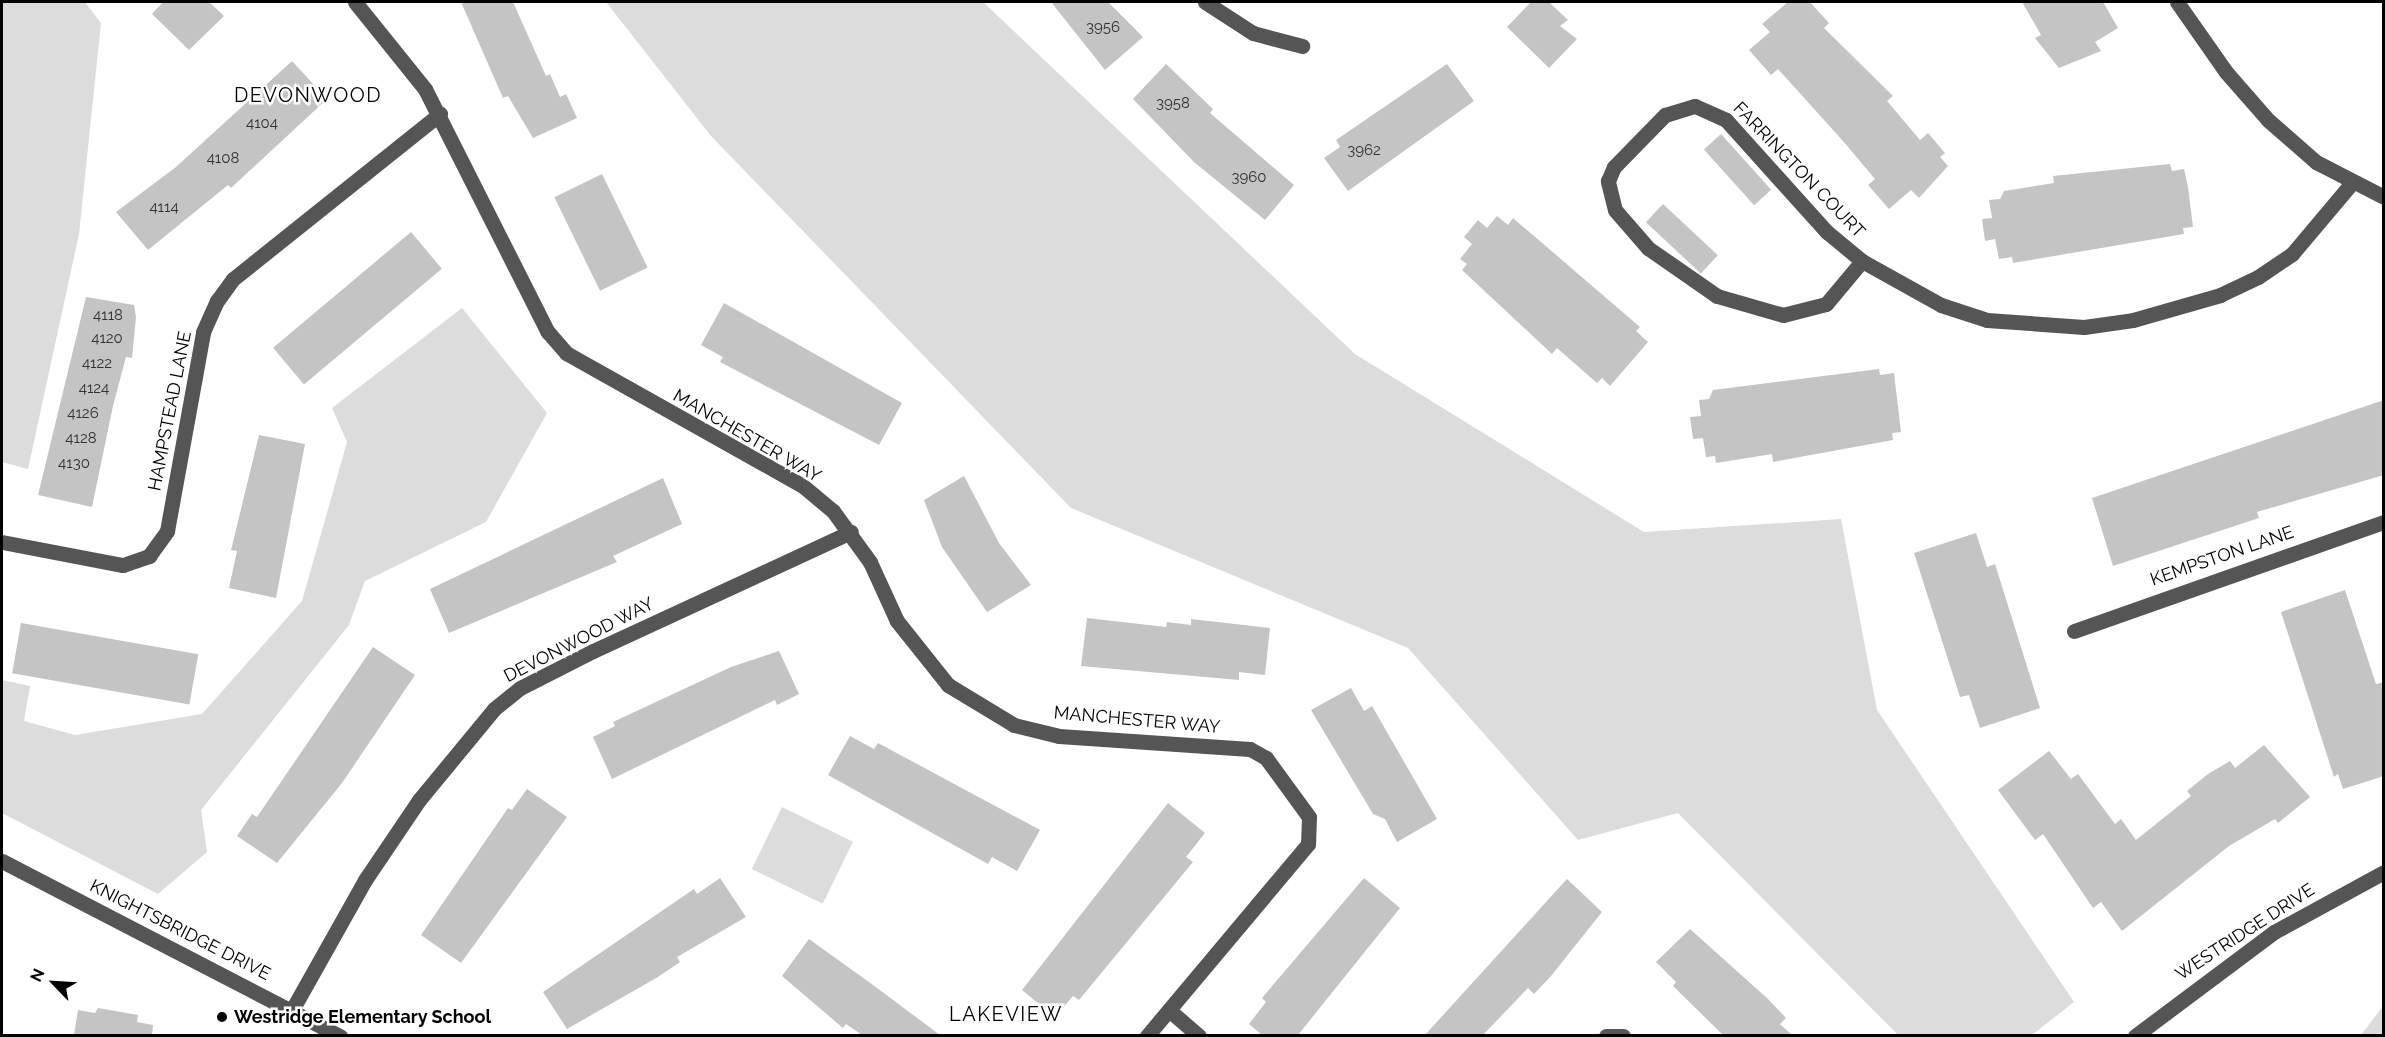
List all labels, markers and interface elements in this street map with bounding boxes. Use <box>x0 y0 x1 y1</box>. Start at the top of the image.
house number: 3956 <box>1086 19 1120 37</box>
district label: DEVONWOOD <box>234 83 382 107</box>
house number: 3958 <box>1156 95 1190 113</box>
street label: FARRINGTON COURT <box>1728 98 1870 242</box>
house number: 4104 <box>246 115 278 133</box>
house number: 3962 <box>1347 142 1381 160</box>
house number: 4108 <box>207 150 239 168</box>
house number: 3960 <box>1231 169 1267 187</box>
house number: 4114 <box>149 199 179 217</box>
house number: 4118 <box>93 307 123 325</box>
street label: HAMPSTEAD LANE <box>144 329 196 493</box>
house number: 4120 <box>91 330 123 348</box>
house number: 4122 <box>82 355 112 373</box>
house number: 4124 <box>79 380 109 398</box>
street label: MANCHESTER WAY <box>669 385 825 487</box>
house number: 4126 <box>67 405 99 423</box>
house number: 4128 <box>65 430 97 448</box>
house number: 4130 <box>58 455 90 473</box>
street label: KEMPSTON LANE <box>2147 521 2297 591</box>
street label: DEVONWOOD WAY <box>500 593 658 687</box>
street label: MANCHESTER WAY <box>1052 702 1222 738</box>
street label: KNIGHTSBRIDGE DRIVE <box>86 875 274 985</box>
street label: WESTRIDGE DRIVE <box>2171 879 2319 985</box>
north arrow <box>24 953 84 1013</box>
text: N <box>26 966 48 985</box>
district label: LAKEVIEW <box>949 1002 1063 1026</box>
place label: Westridge Elementary School <box>234 1006 492 1028</box>
marker: Westridge Elementary School <box>215 1010 229 1024</box>

